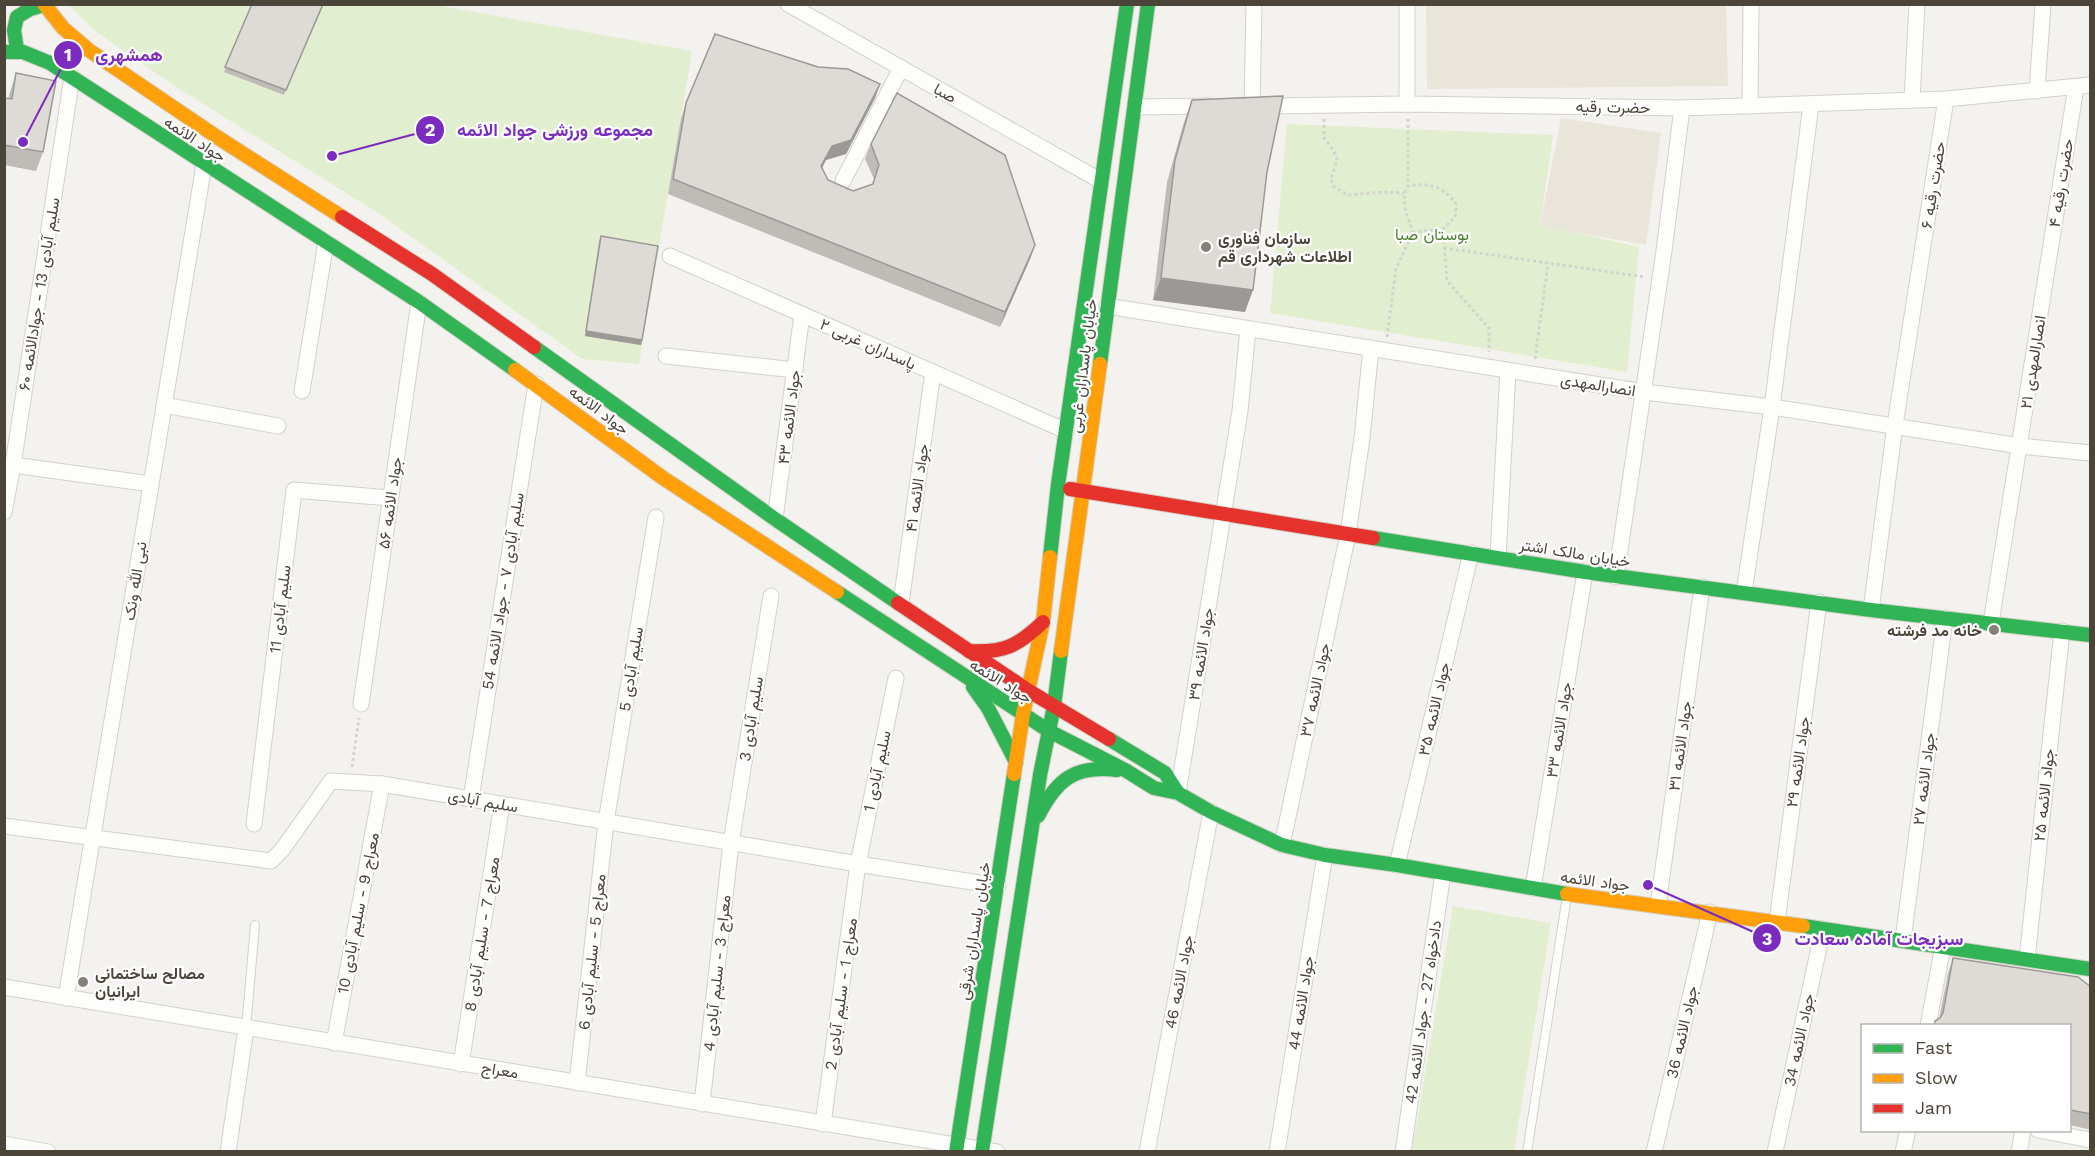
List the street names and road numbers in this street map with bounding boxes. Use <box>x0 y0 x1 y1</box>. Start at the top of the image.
street label: صبا <box>930 79 960 107</box>
street label: حضرت رقیه <box>1575 97 1651 118</box>
street label: جواد الائمه <box>160 112 230 167</box>
street label: حضرت رقیه ۴ <box>2045 137 2078 229</box>
street label: حضرت رقیه ۶ <box>1917 140 1950 230</box>
street label: سلیم آبادی 13 - جوادالائمه ۶۰ <box>14 196 65 392</box>
street label: خیابان پاسداران غربی <box>1065 298 1103 434</box>
street label: پاسداران غربی ۲ <box>816 314 919 375</box>
street label: انصارالمهدی ۲۱ <box>2016 314 2051 410</box>
street label: جواد الائمه ۴۳ <box>774 368 805 465</box>
street label: انصارالمهدی <box>1559 370 1637 401</box>
street label: جواد الائمه <box>565 381 633 440</box>
street label: جواد الائمه ۴۱ <box>901 442 934 534</box>
street label: جواد الائمه ۵۶ <box>374 456 407 550</box>
street label: سلیم آبادی ۷ - جواد الائمه 54 <box>478 491 529 691</box>
street label: خیابان مالک اشتر <box>1517 535 1632 572</box>
street label: نبی الله ونک <box>119 540 152 622</box>
street label: سلیم آبادی 11 <box>265 564 296 654</box>
street label: جواد الائمه ۳۹ <box>1184 606 1219 702</box>
street label: سلیم آبادی 5 <box>615 625 648 713</box>
street label: جواد الائمه ۳۷ <box>1296 641 1335 739</box>
street label: جواد الائمه <box>966 654 1036 709</box>
street label: جواد الائمه ۳۵ <box>1414 660 1455 758</box>
street label: سلیم آبادی 3 <box>735 675 768 763</box>
street label: جواد الائمه ۳۳ <box>1542 681 1577 779</box>
street label: جواد الائمه ۳۱ <box>1664 700 1697 792</box>
street label: جواد الائمه ۲۹ <box>1782 715 1815 809</box>
street label: سلیم آبادی 1 <box>859 729 896 813</box>
street label: جواد الائمه ۲۷ <box>1909 731 1940 826</box>
street label: جواد الائمه ۲۵ <box>2030 747 2059 842</box>
street label: سلیم آبادی <box>446 786 519 817</box>
street label: معراج 9 - سلیم آبادی 10 <box>333 831 385 996</box>
street label: معراج 7 - سلیم آبادی 8 <box>460 855 506 1013</box>
street label: خیابان پاسداران شرقی <box>954 860 996 1002</box>
street label: جواد الائمه <box>1559 867 1631 896</box>
street label: معراج 5 - سلیم آبادی 6 <box>574 873 612 1031</box>
street label: معراج 3 - سلیم آبادی 4 <box>699 894 737 1052</box>
street label: معراج 1 - سلیم آبادی 2 <box>821 917 863 1072</box>
street label: دادخواه 27 - جواد الائمه 42 <box>1401 919 1446 1105</box>
street label: جواد الائمه 46 <box>1161 933 1198 1031</box>
street label: جواد الائمه 44 <box>1284 954 1319 1051</box>
street label: جواد الائمه 36 <box>1662 984 1703 1080</box>
street label: جواد الائمه 34 <box>1780 992 1819 1088</box>
street label: معراج <box>480 1058 520 1084</box>

